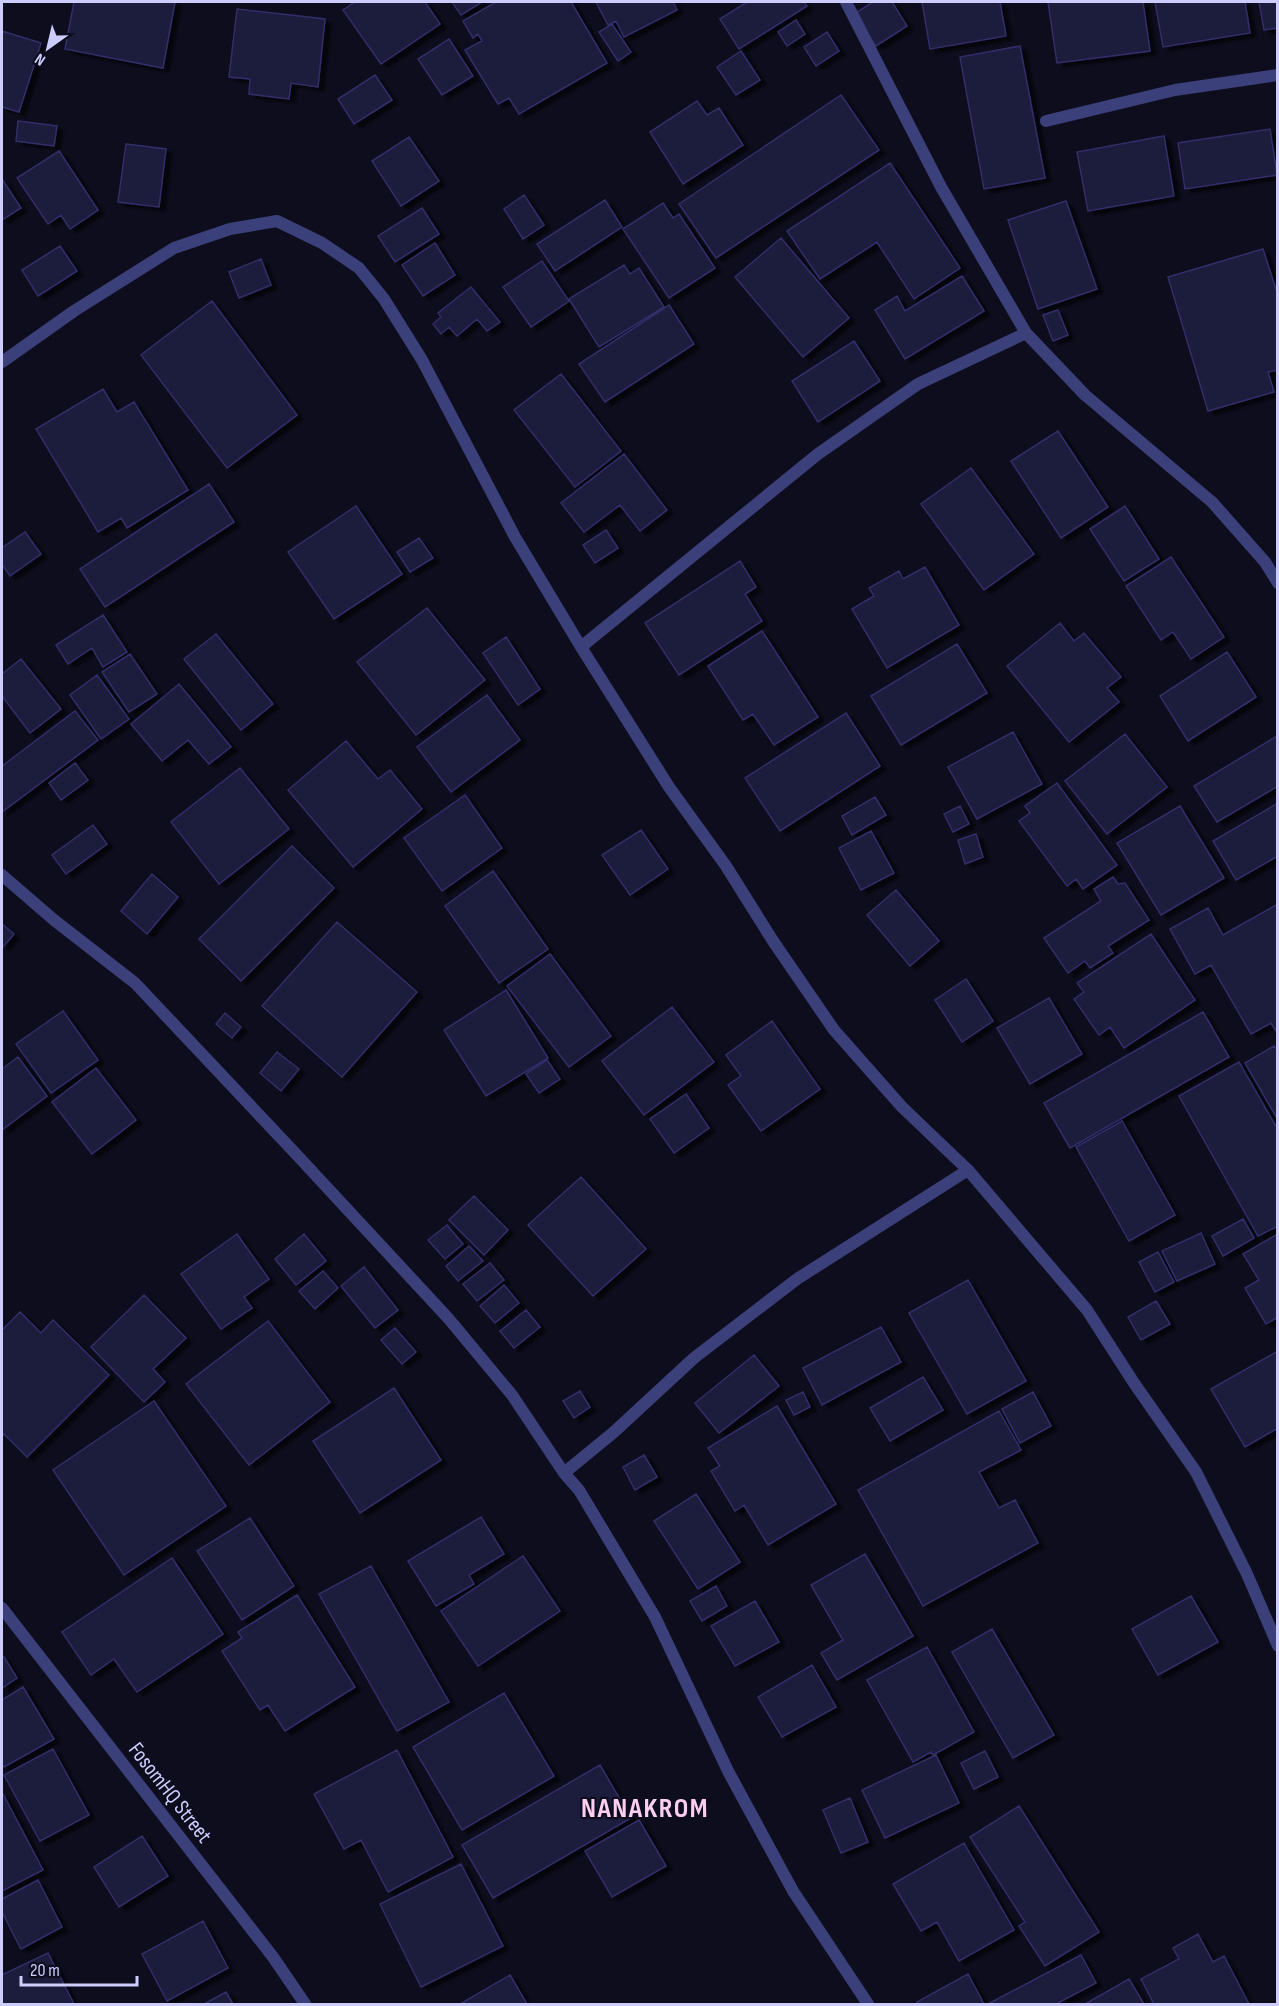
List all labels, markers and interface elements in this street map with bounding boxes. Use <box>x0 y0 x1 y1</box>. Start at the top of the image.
north arrow <box>18 18 78 78</box>
text: N <box>32 49 49 69</box>
street label: FosomHQ Street <box>122 1737 218 1849</box>
district label: NANAKROM <box>581 1792 709 1825</box>
scale bar <box>21 1949 136 1987</box>
text: 20 m <box>30 1960 60 1981</box>

